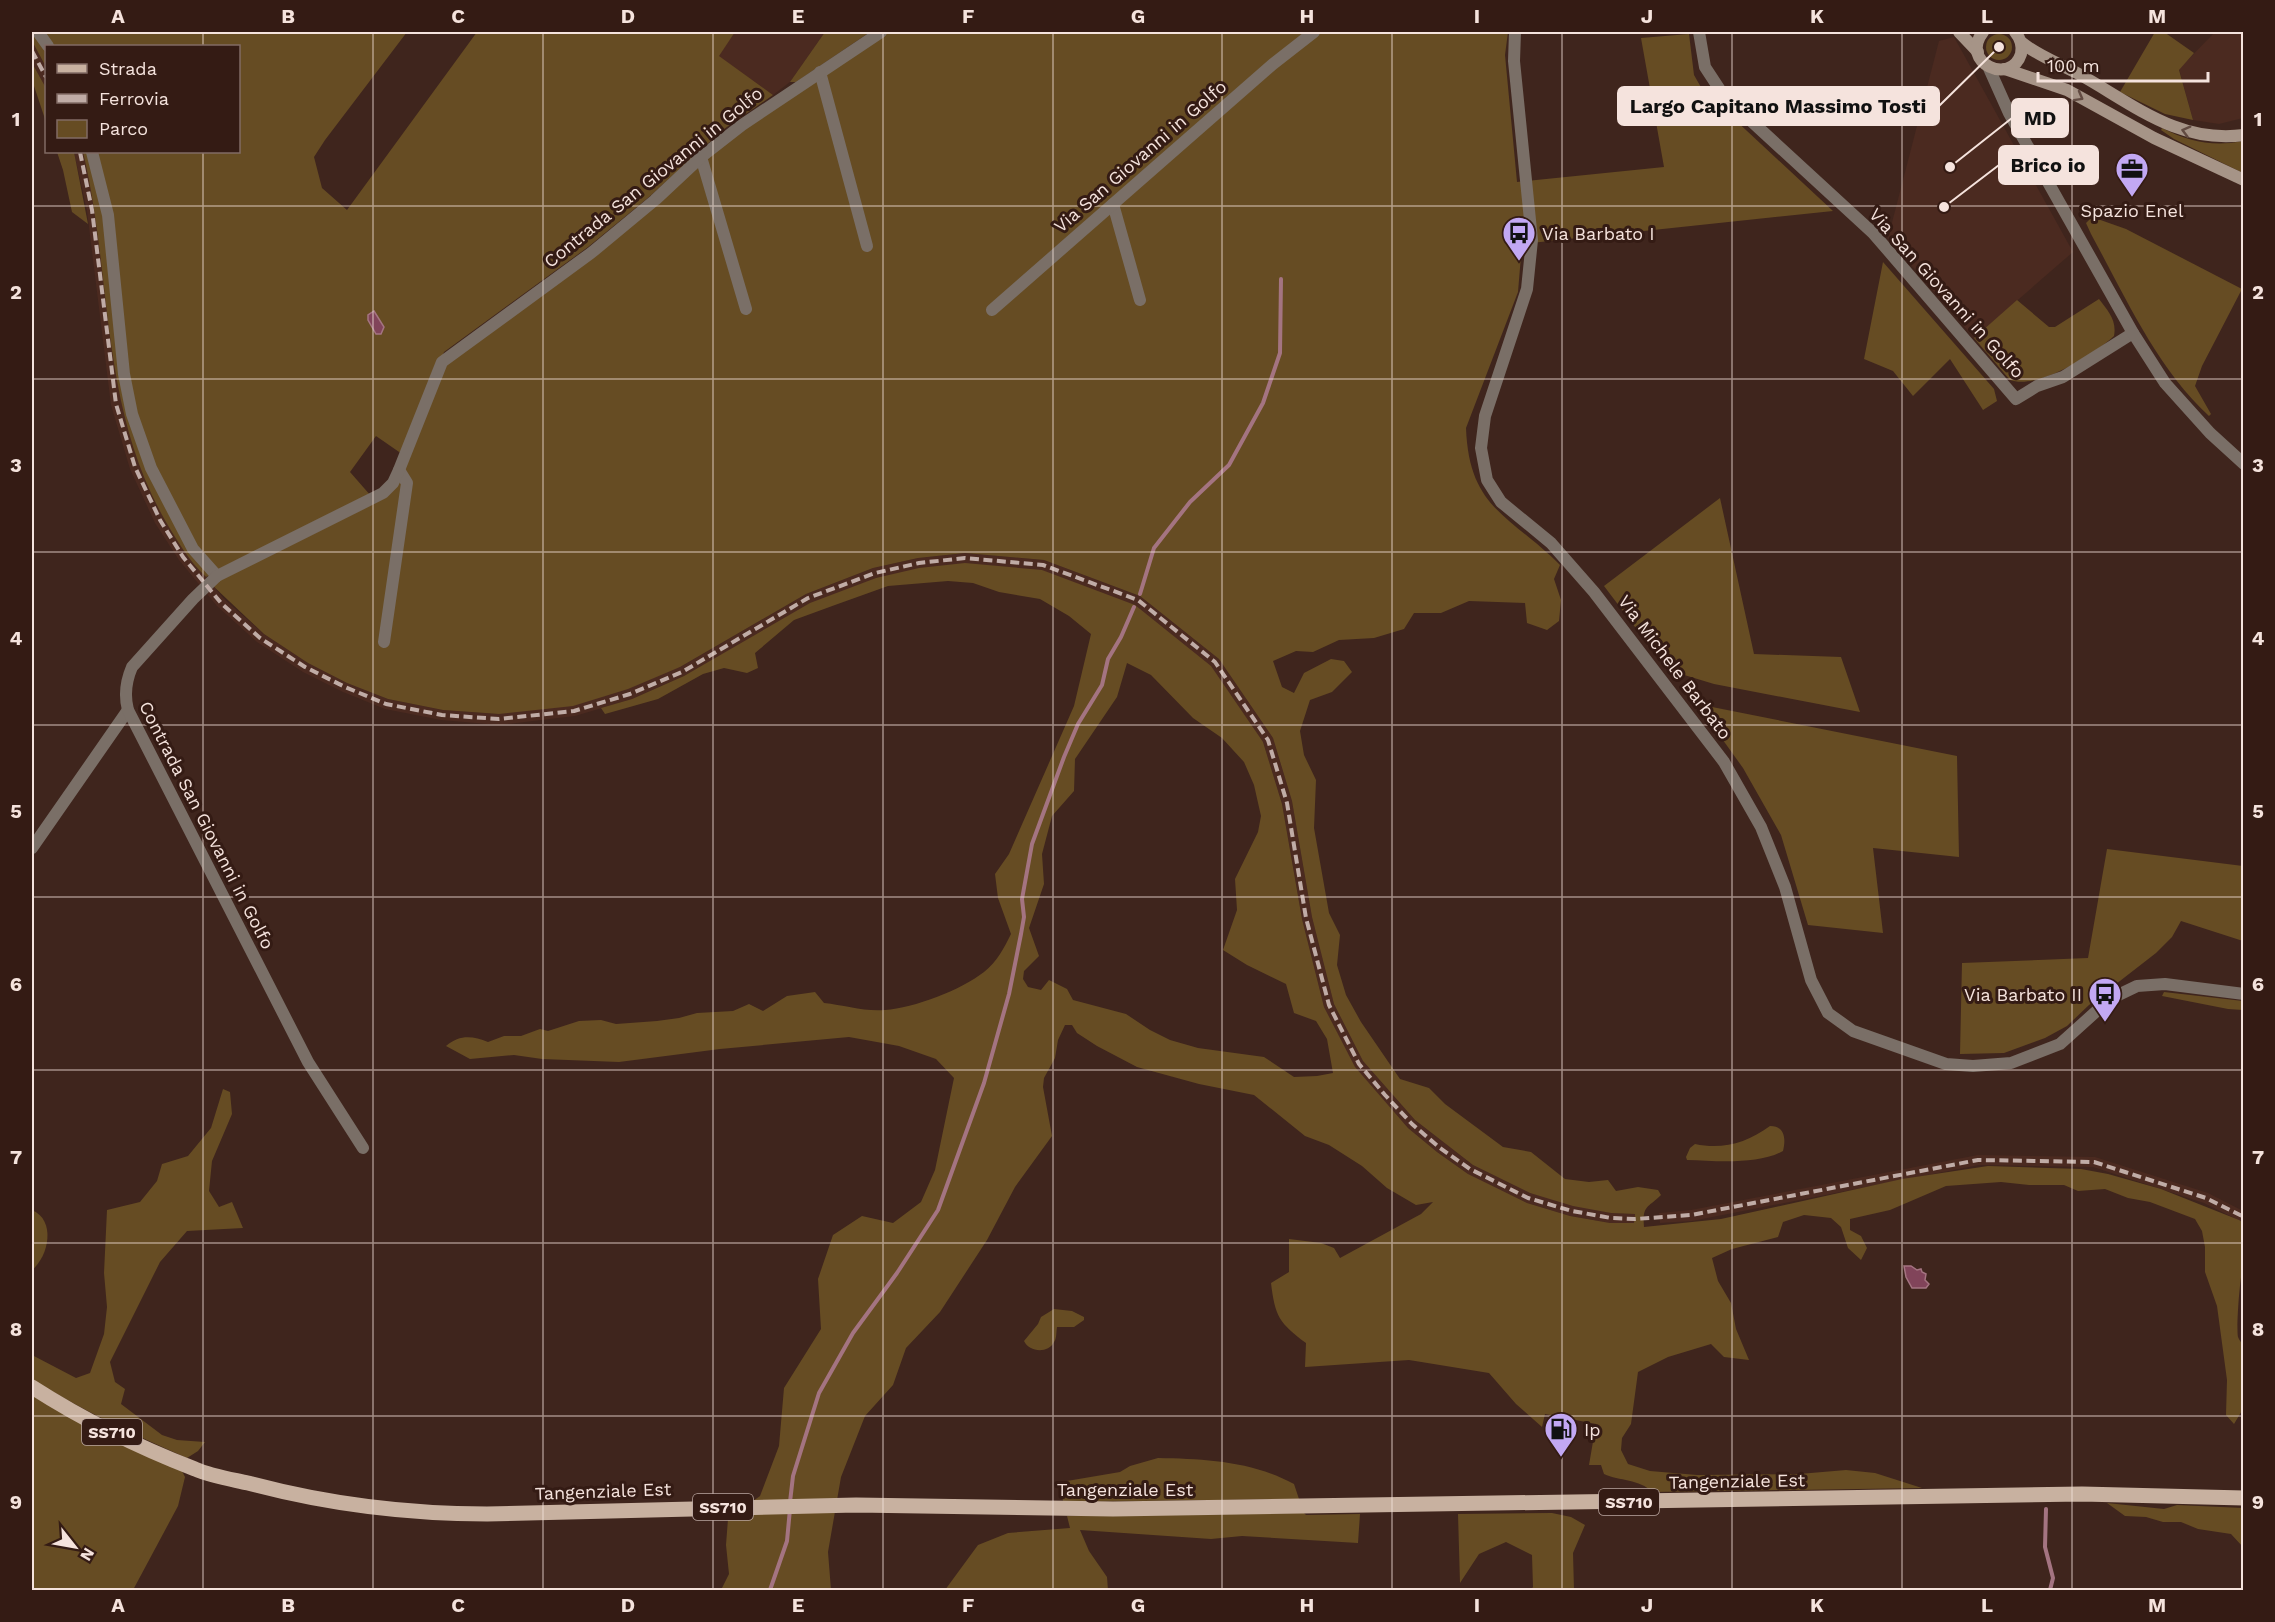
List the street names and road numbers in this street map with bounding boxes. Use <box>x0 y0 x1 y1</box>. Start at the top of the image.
street label: Via San Giovanni in Golfo <box>1050 75 1230 237</box>
street label: Contrada San Giovanni in Golfo <box>539 82 767 272</box>
street label: Via San Giovanni in Golfo <box>1865 204 2029 382</box>
street label: Via Michele Barbato <box>1614 591 1736 743</box>
street label: Contrada San Giovanni in Golfo <box>135 698 279 952</box>
road number: SS710 <box>82 1419 142 1445</box>
street label: Tangenziale Est <box>1669 1469 1806 1493</box>
street label: Tangenziale Est <box>534 1478 672 1504</box>
street label: Tangenziale Est <box>1057 1479 1194 1500</box>
road number: SS710 <box>1599 1489 1659 1515</box>
road number: SS710 <box>693 1494 753 1520</box>

